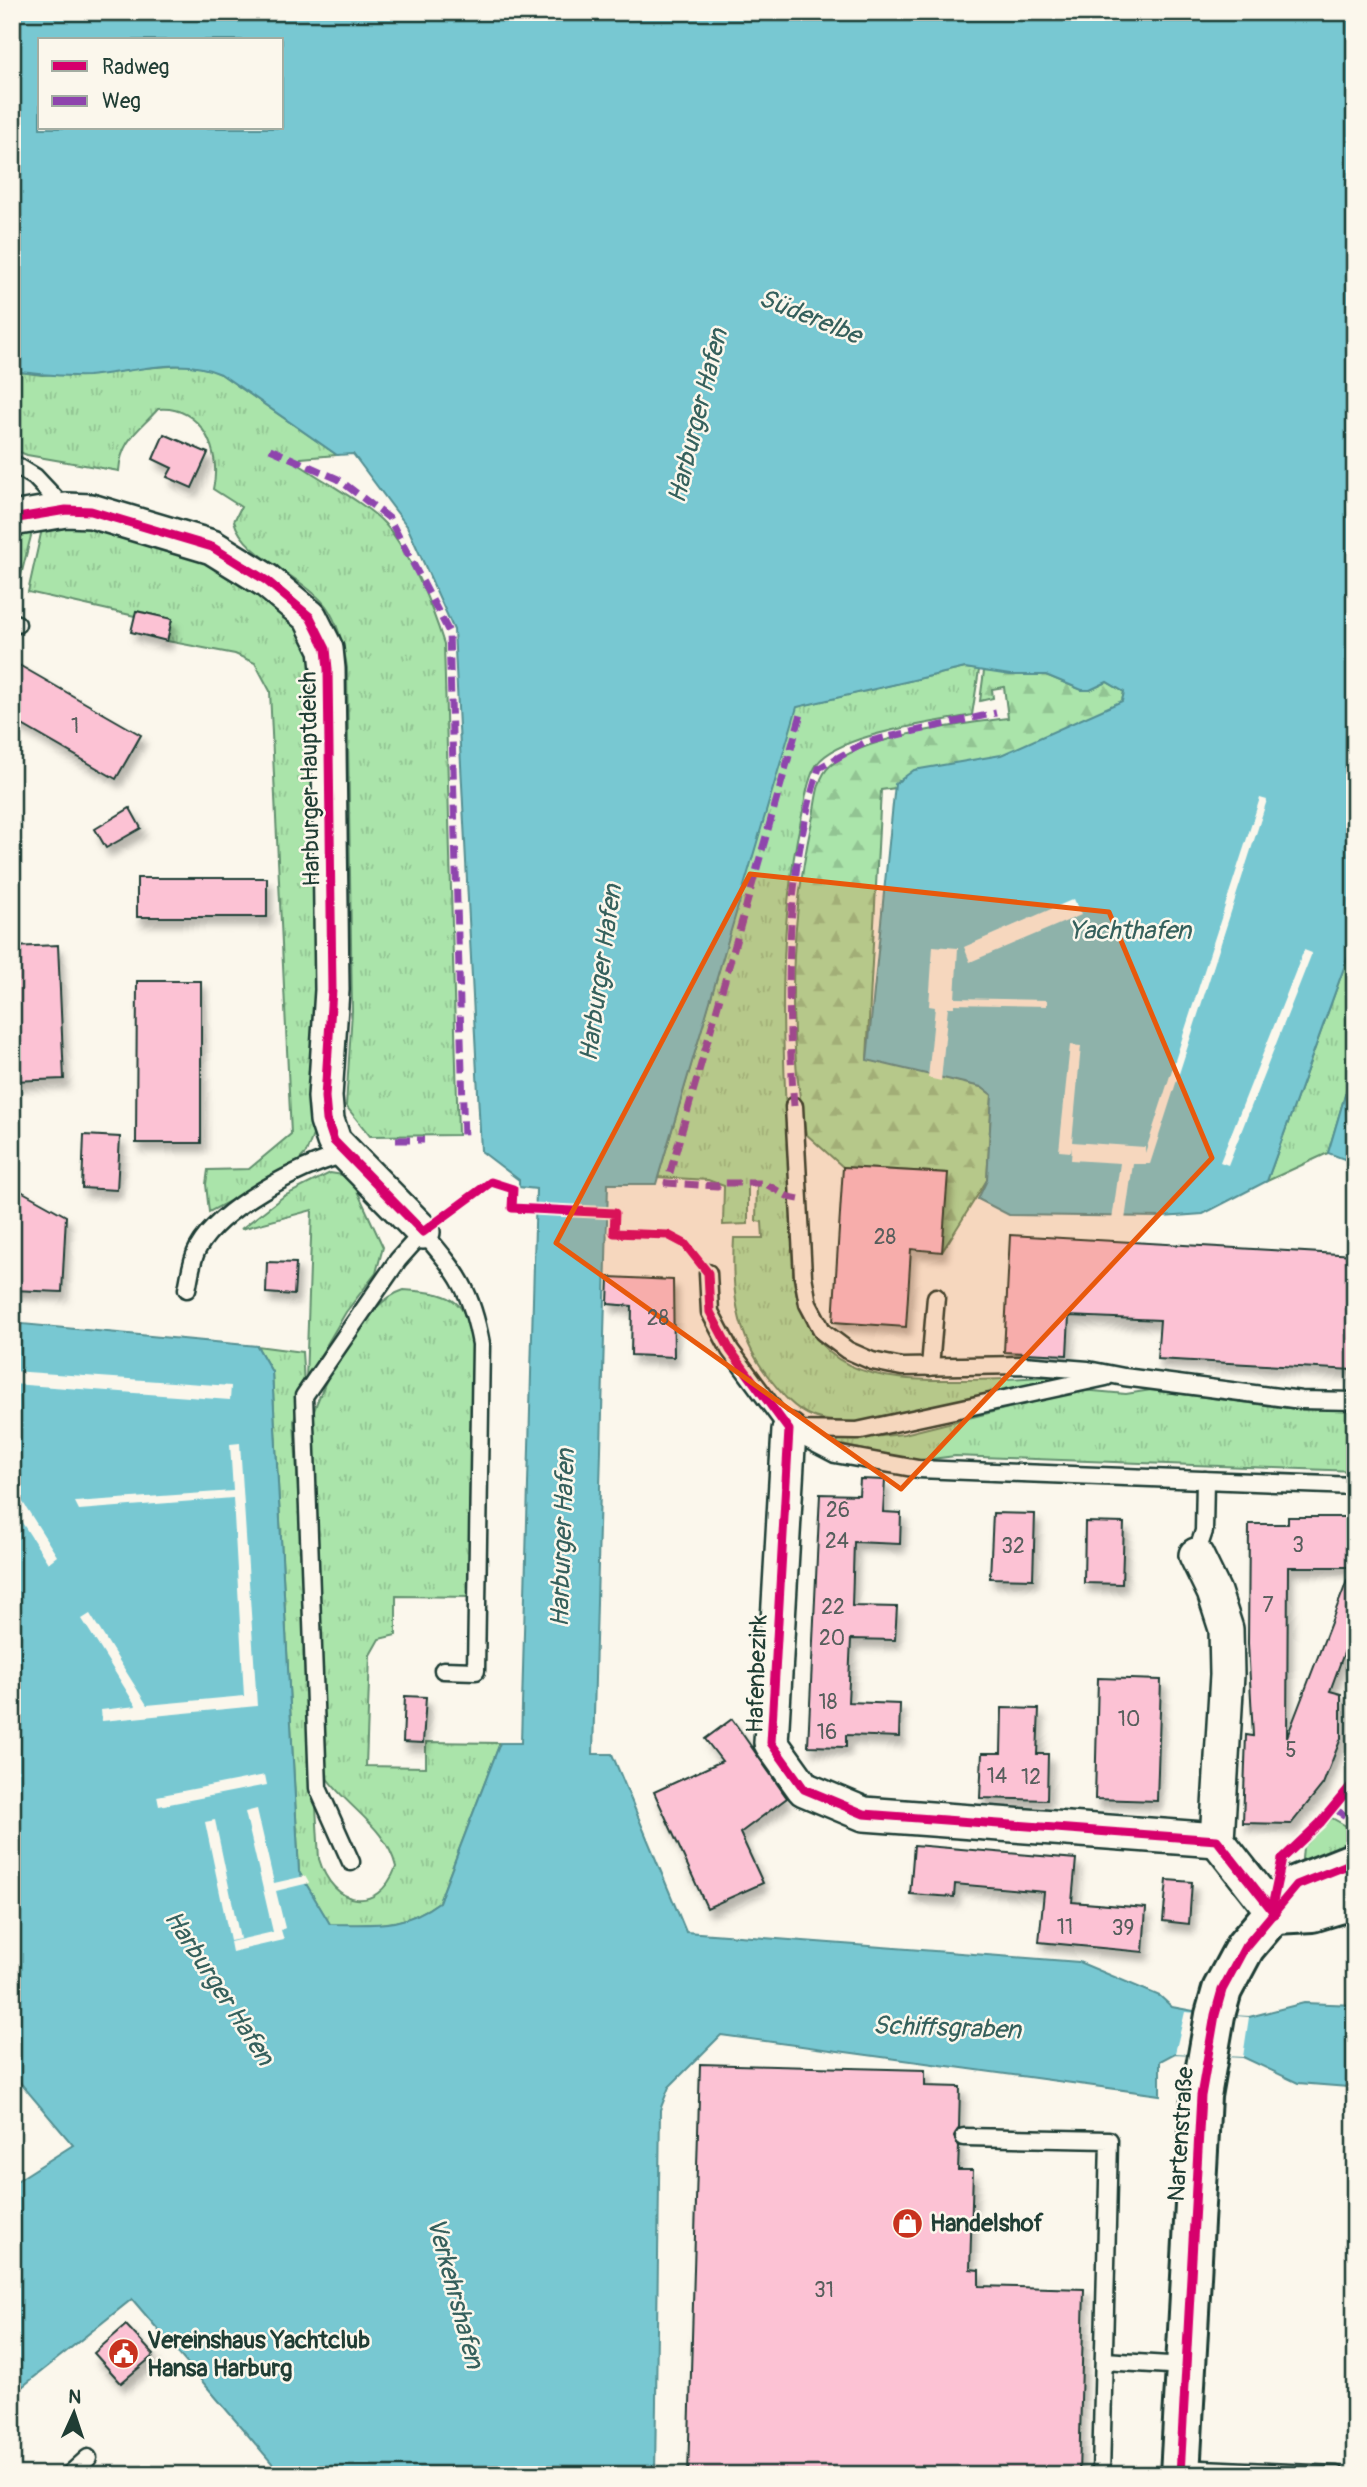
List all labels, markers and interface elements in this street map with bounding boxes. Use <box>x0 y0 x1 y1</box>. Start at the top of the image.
legend <box>38 38 284 130</box>
text: Radweg <box>102 54 169 81</box>
text: Weg <box>102 88 141 115</box>
water label: Süderelbe <box>754 282 868 353</box>
water label: Harburger Hafen <box>661 324 735 506</box>
street label: Harburger Hauptdeich <box>294 671 326 887</box>
house number: 1 <box>71 713 79 740</box>
water label: Harburger Hafen <box>573 881 629 1064</box>
water label: Yachthafen <box>1069 915 1192 947</box>
house number: 28 <box>874 1224 896 1251</box>
house number: 28 <box>647 1305 669 1332</box>
water label: Harburger Hafen <box>544 1447 582 1628</box>
house number: 26 <box>826 1497 850 1524</box>
house number: 24 <box>825 1528 849 1555</box>
house number: 3 <box>1292 1532 1304 1559</box>
house number: 32 <box>1001 1533 1025 1560</box>
house number: 7 <box>1262 1592 1274 1619</box>
house number: 22 <box>821 1594 845 1621</box>
street label: Hafenbezirk <box>740 1614 774 1734</box>
house number: 20 <box>819 1625 845 1652</box>
house number: 18 <box>819 1689 837 1716</box>
house number: 10 <box>1118 1706 1140 1733</box>
house number: 16 <box>817 1719 837 1746</box>
house number: 5 <box>1285 1737 1297 1764</box>
house number: 14 <box>987 1763 1007 1790</box>
house number: 12 <box>1021 1764 1041 1791</box>
water label: Harburger Hafen <box>157 1904 282 2073</box>
house number: 11 <box>1057 1914 1073 1941</box>
house number: 39 <box>1112 1915 1134 1942</box>
water label: Schiffsgraben <box>872 2009 1023 2047</box>
street label: Nartenstraße <box>1162 2065 1200 2202</box>
shop icon: Handelshof <box>890 2206 924 2240</box>
place label: Handelshof <box>930 2209 1044 2238</box>
water label: Verkehrshafen <box>420 2214 491 2373</box>
house number: 31 <box>814 2277 834 2304</box>
place label: Vereinshaus Yachtclub Hansa Harburg <box>147 2326 370 2383</box>
public building icon: Vereinshaus Yachtclub Hansa Harburg <box>107 2337 141 2371</box>
north arrow <box>38 2378 108 2448</box>
text: N <box>68 2385 82 2409</box>

